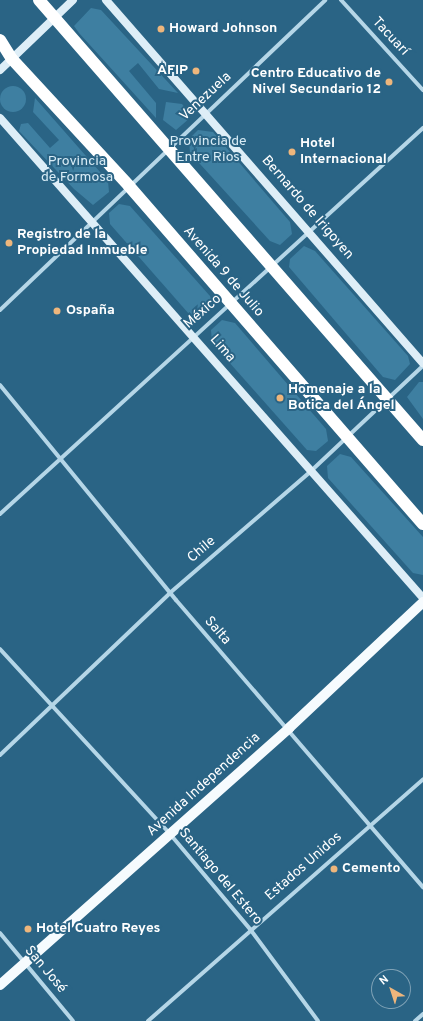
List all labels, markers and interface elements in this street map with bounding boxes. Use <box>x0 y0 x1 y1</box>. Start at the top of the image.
street label: Tacuarí <box>368 14 412 60</box>
place label: Howard Johnson <box>169 21 277 37</box>
marker: Howard Johnson <box>156 24 166 34</box>
place label: AFIP <box>157 63 188 79</box>
marker: AFIP <box>191 66 201 76</box>
place label: Centro Educativo de Nivel Secundario 12 <box>251 66 381 98</box>
street label: Venezuela <box>177 69 235 125</box>
marker: Centro Educativo de Nivel Secundario 12 <box>384 77 394 87</box>
park label: Provincia de Entre Rios <box>169 134 247 166</box>
place label: Hotel Internacional <box>300 136 387 168</box>
marker: Hotel Internacional <box>287 147 297 157</box>
street label: Bernardo de Irigoyen <box>257 153 357 263</box>
park label: Provincia de Formosa <box>41 154 113 186</box>
street label: Avenida 9 de Julio <box>179 223 267 321</box>
place label: Registro de la Propiedad Inmueble <box>17 227 147 260</box>
marker: Registro de la Propiedad Inmueble <box>4 238 14 248</box>
street label: México <box>181 291 225 333</box>
place label: Ospaña <box>66 303 115 319</box>
marker: Ospaña <box>51 305 63 317</box>
street label: Lima <box>206 332 238 366</box>
place label: Homenaje a la Botica del Ángel <box>288 382 395 414</box>
marker: Homenaje a la Botica del Ángel <box>275 393 285 403</box>
street label: Chile <box>185 533 219 567</box>
street label: Salta <box>200 613 234 649</box>
street label: Avenida Independencia <box>144 730 264 840</box>
street label: Santiago del Estero <box>175 825 265 929</box>
street label: Estados Unidos <box>262 829 346 905</box>
place label: Cemento <box>342 861 400 877</box>
marker: Cemento <box>329 864 339 874</box>
place label: Hotel Cuatro Reyes <box>36 921 160 937</box>
marker: Hotel Cuatro Reyes <box>23 924 33 934</box>
street label: San José <box>20 943 70 997</box>
north arrow <box>371 969 411 1009</box>
text: N <box>377 973 392 988</box>

